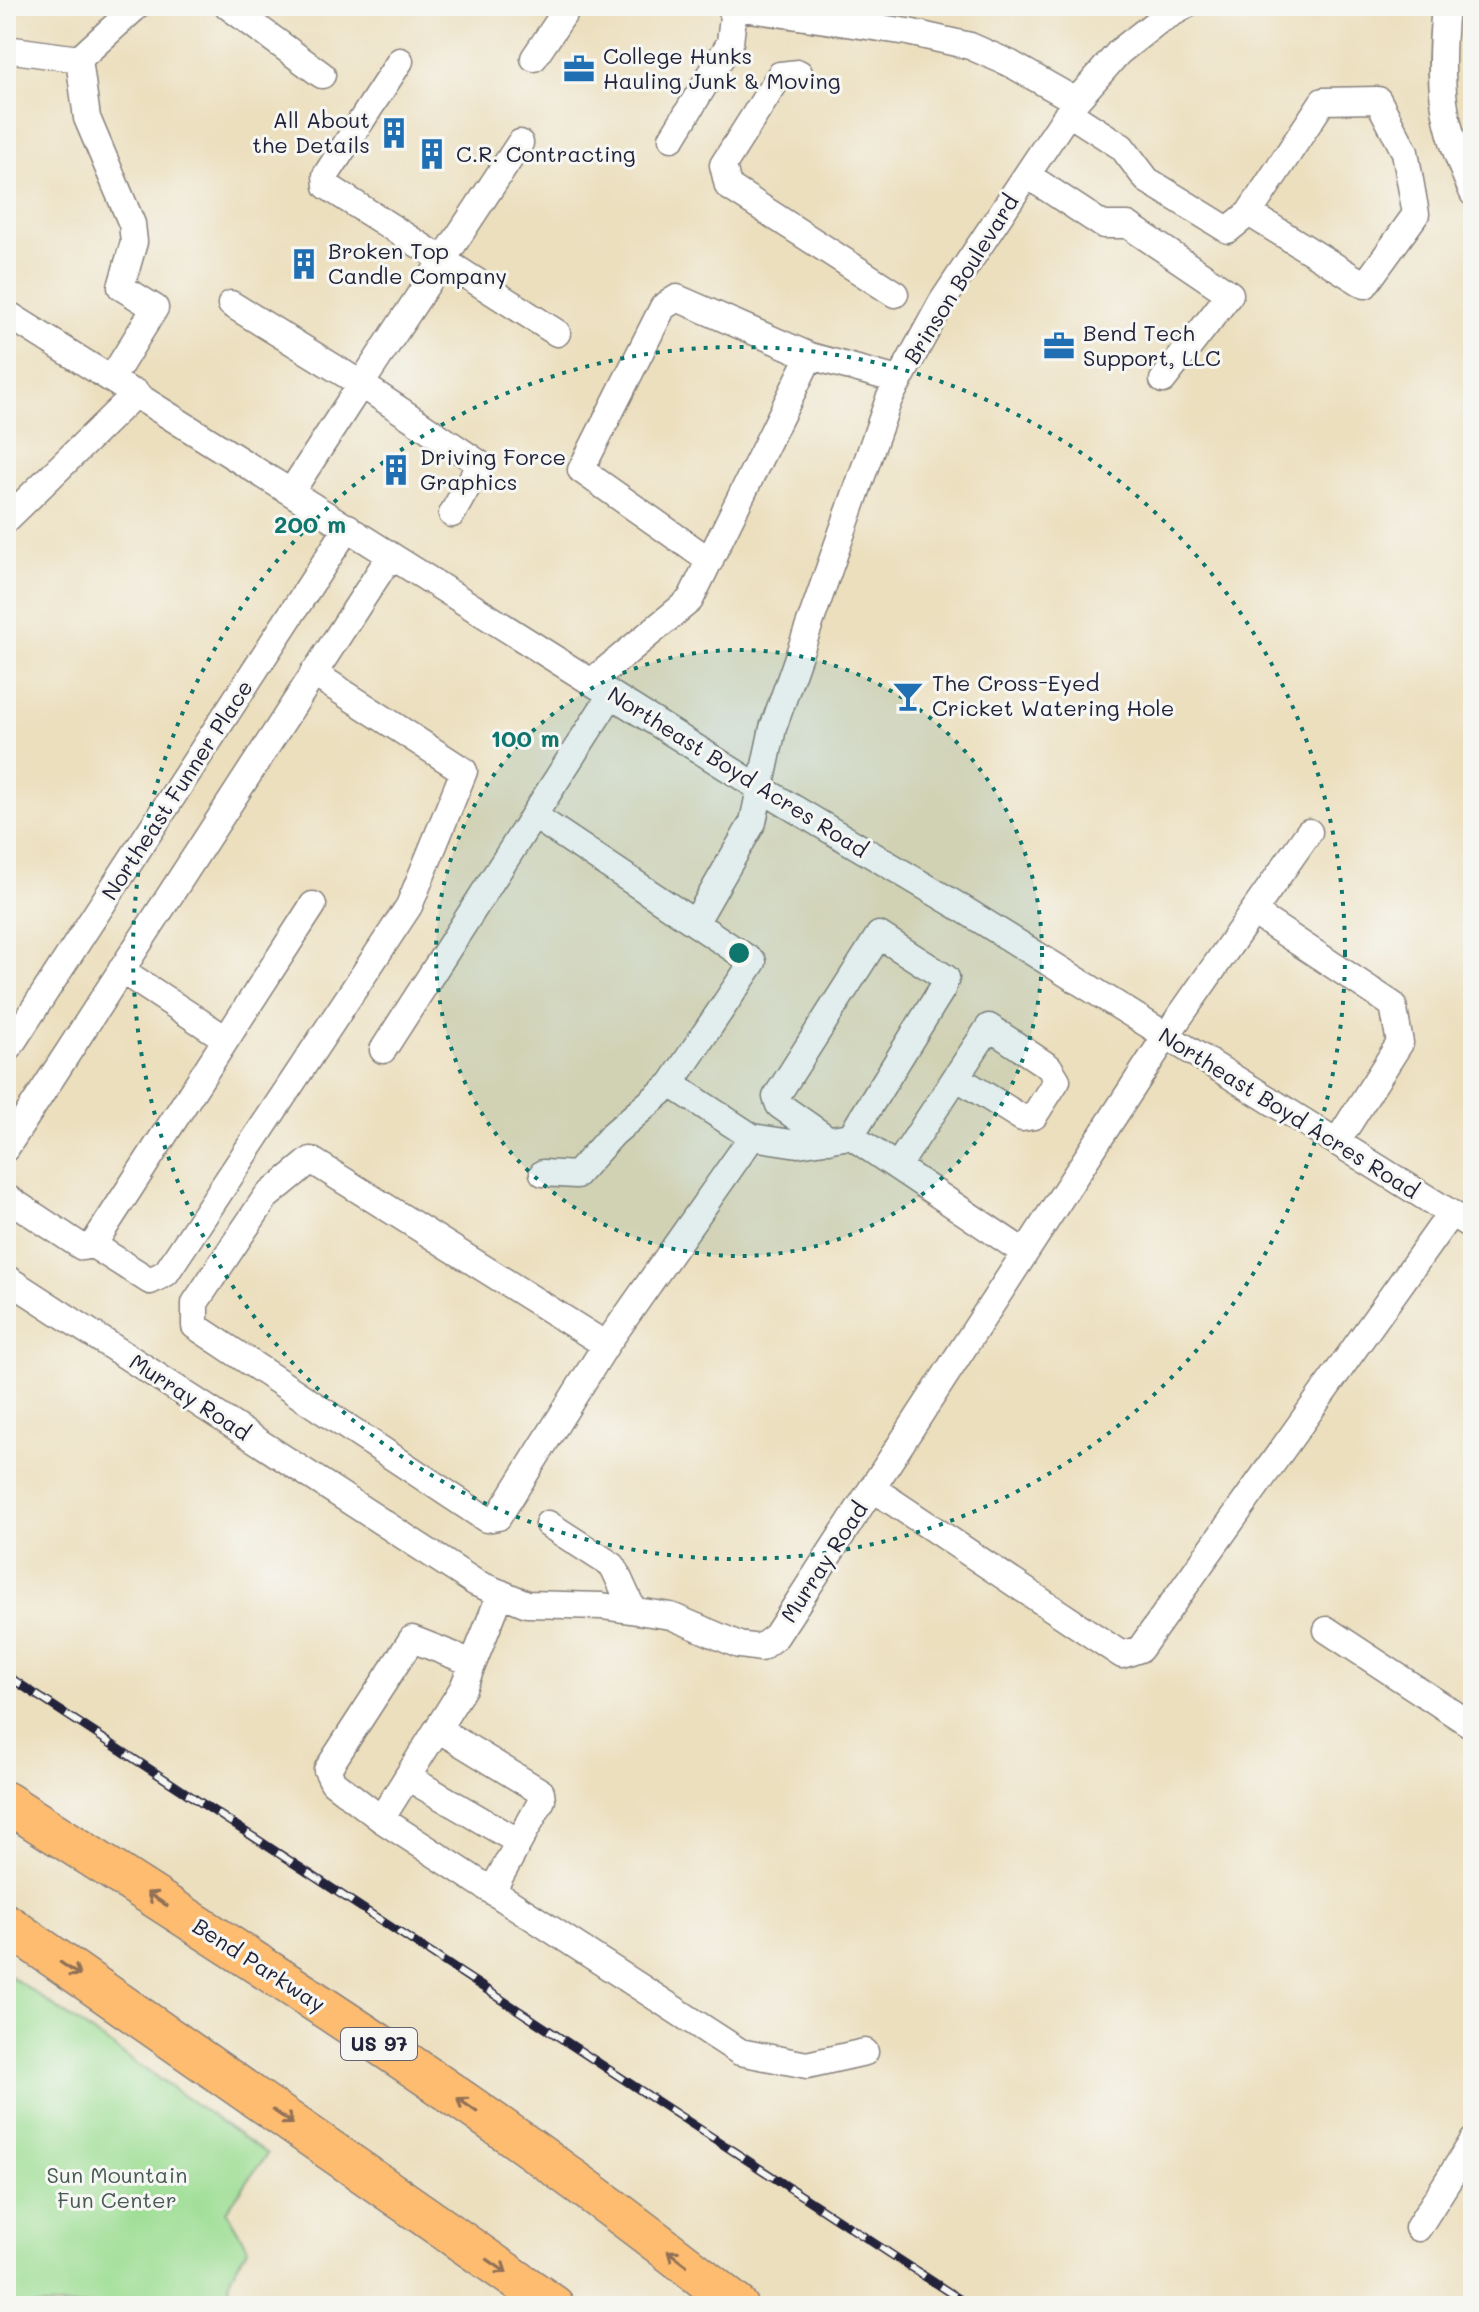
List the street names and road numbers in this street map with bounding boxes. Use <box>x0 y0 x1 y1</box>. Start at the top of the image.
street label: Brinson Boulevard <box>897 188 1025 369</box>
street label: Northeast Funner Place <box>94 674 259 905</box>
street label: Northeast Boyd Acres Road <box>603 679 874 864</box>
street label: Northeast Boyd Acres Road <box>1154 1020 1425 1205</box>
street label: Murray Road <box>124 1347 256 1447</box>
street label: Murray Road <box>774 1496 874 1628</box>
street label: Bend Parkway <box>187 1911 331 2018</box>
road number: US 97 <box>341 2028 417 2060</box>

